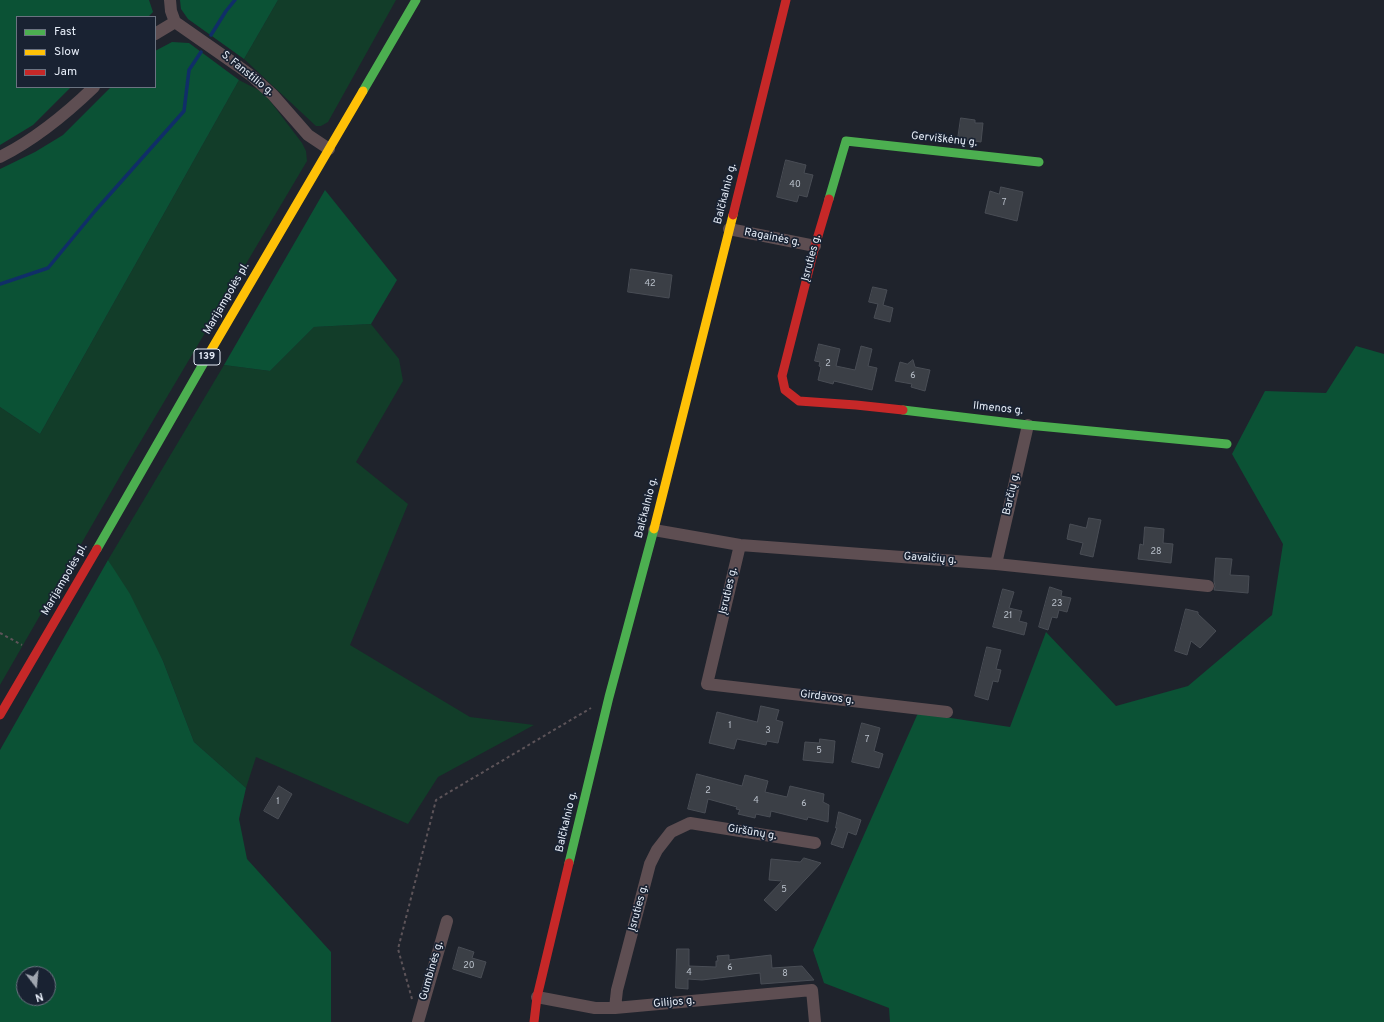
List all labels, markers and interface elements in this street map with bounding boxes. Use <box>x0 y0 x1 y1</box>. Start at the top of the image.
legend <box>16 16 156 88</box>
text: Fast <box>54 24 76 40</box>
text: Slow <box>54 44 80 60</box>
street label: S. Fanstilio g. <box>218 49 276 99</box>
text: Jam <box>54 64 77 80</box>
street label: Gerviškėnų g. <box>910 130 978 150</box>
street label: Balčkalnio g. <box>712 162 740 226</box>
house number: 40 <box>789 180 801 190</box>
house number: 7 <box>1002 198 1006 208</box>
street label: Ragainės g. <box>743 226 801 250</box>
street label: Įsruties g. <box>799 233 825 283</box>
street label: Marijampolės pl. <box>201 261 253 337</box>
house number: 42 <box>644 279 656 289</box>
road number: 139 <box>194 349 220 365</box>
house number: 2 <box>825 359 831 369</box>
house number: 6 <box>910 371 916 381</box>
street label: Ilmenos g. <box>972 400 1024 418</box>
street label: Barčių g. <box>1001 471 1023 517</box>
street label: Balčkalnio g. <box>633 476 661 540</box>
street label: Marijampolės pl. <box>39 542 91 618</box>
house number: 28 <box>1150 547 1162 557</box>
street label: Gavaičių g. <box>903 551 957 567</box>
street label: Įsruties g. <box>717 566 741 616</box>
house number: 23 <box>1052 599 1062 609</box>
house number: 21 <box>1004 611 1012 621</box>
street label: Girdavos g. <box>799 688 855 708</box>
house number: 1 <box>728 721 732 731</box>
house number: 3 <box>765 726 771 736</box>
house number: 7 <box>865 735 869 745</box>
house number: 5 <box>816 746 822 756</box>
house number: 2 <box>705 786 711 796</box>
street label: Balčkalnio g. <box>554 790 580 854</box>
house number: 4 <box>753 796 759 806</box>
house number: 1 <box>276 797 280 807</box>
house number: 6 <box>801 799 807 809</box>
street label: Giršūnų g. <box>727 823 777 843</box>
street label: Įsruties g. <box>626 883 652 933</box>
house number: 5 <box>781 885 787 895</box>
street label: Gumbinės g. <box>417 940 447 1002</box>
house number: 20 <box>463 961 475 971</box>
house number: 6 <box>727 963 733 973</box>
north arrow <box>16 966 56 1006</box>
house number: 4 <box>686 968 692 978</box>
house number: 8 <box>782 969 788 979</box>
text: N <box>33 989 45 1004</box>
street label: Gilijos g. <box>653 995 695 1011</box>

